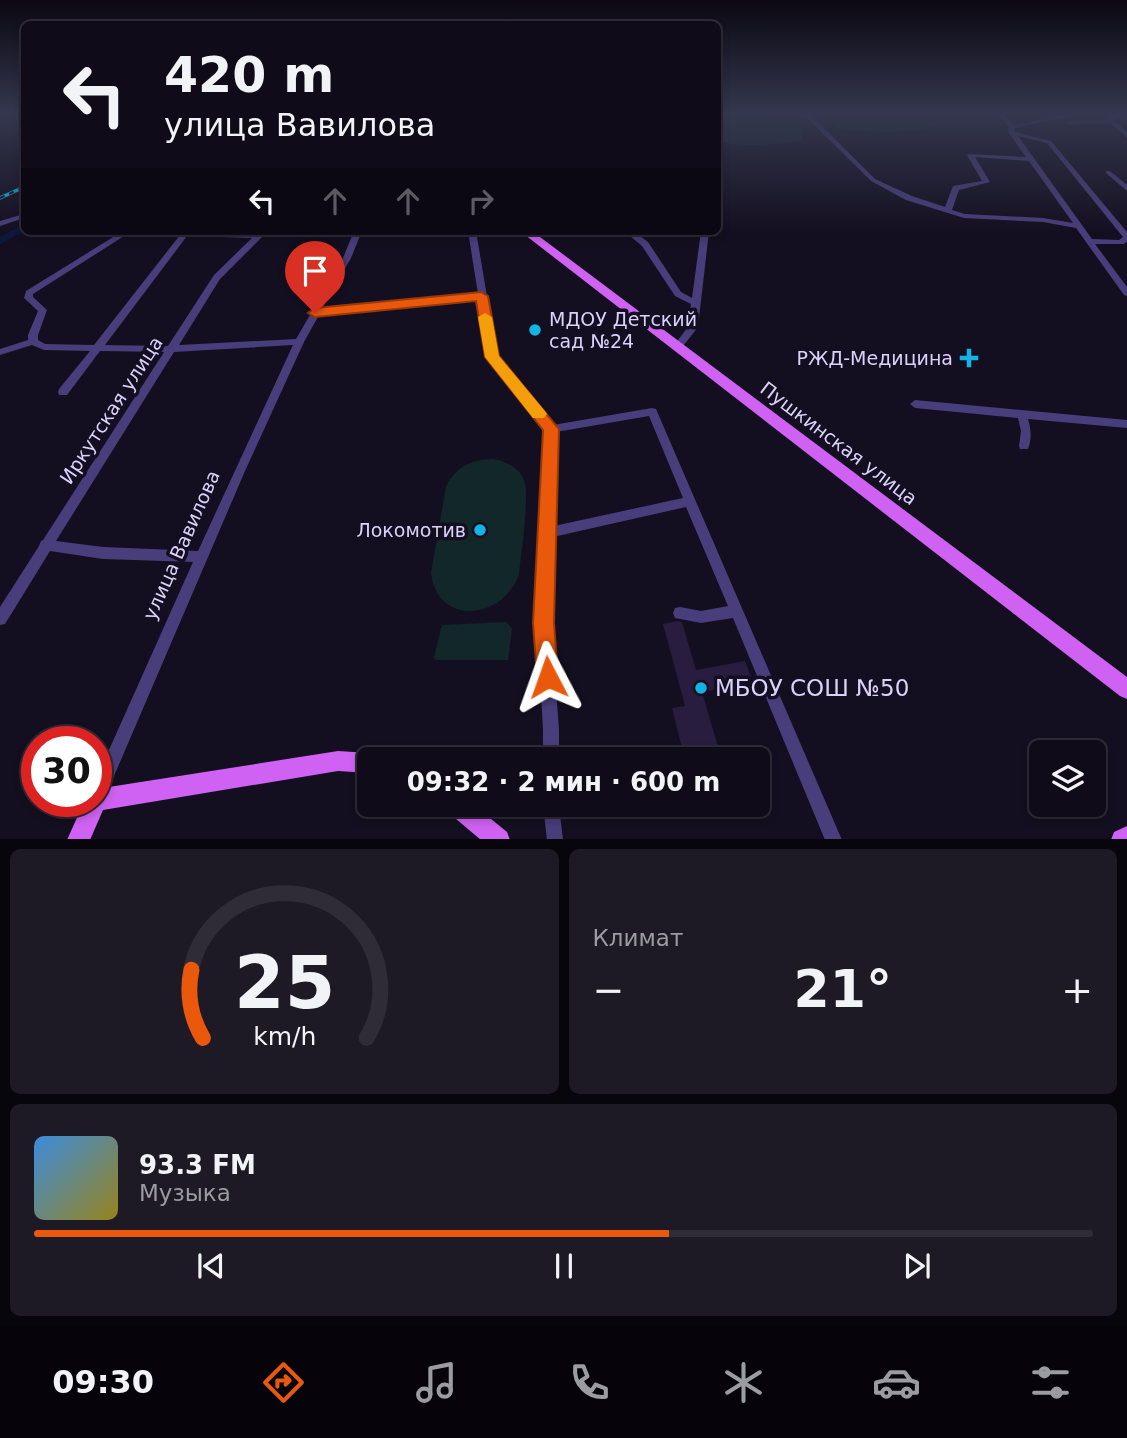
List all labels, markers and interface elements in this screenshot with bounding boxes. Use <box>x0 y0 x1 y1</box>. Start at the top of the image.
text: 420 m <box>164 47 334 104</box>
icon: left <box>49 49 140 140</box>
text: улица Вавилова <box>164 106 435 144</box>
icon: left <box>243 182 281 220</box>
icon: ahead <box>316 182 354 220</box>
icon: ahead <box>389 182 427 220</box>
icon: right <box>462 182 500 220</box>
pin <box>285 241 345 313</box>
icon: arrive <box>296 252 334 290</box>
place label: МДОУ Детский сад №24 <box>549 308 697 352</box>
marker: МДОУ Детский сад №24 <box>527 322 543 338</box>
street label: Иркутская улица <box>55 332 167 488</box>
place label: РЖД-Медицина <box>796 347 953 369</box>
marker: РЖД-Медицина <box>959 348 979 368</box>
street label: Пушкинская улица <box>756 377 922 509</box>
street label: улица Вавилова <box>138 467 224 623</box>
place label: Локомотив <box>356 519 466 541</box>
marker: Локомотив <box>472 522 488 538</box>
position arrow <box>511 640 585 714</box>
place label: МБОУ СОШ №50 <box>715 675 909 701</box>
marker: МБОУ СОШ №50 <box>693 680 709 696</box>
speed limit sign: 30 <box>21 726 112 817</box>
map controls <box>1029 740 1106 817</box>
button: layers <box>1029 740 1106 817</box>
text: 09:32 · 2 мин · 600 m <box>407 767 720 797</box>
text: Климат <box>593 925 683 951</box>
text: 25 <box>234 940 335 1025</box>
text: 21° <box>794 959 892 1019</box>
text: − <box>593 968 624 1012</box>
text: + <box>1061 968 1093 1012</box>
text: km/h <box>253 1021 316 1050</box>
text: 93.3 FM <box>139 1150 256 1180</box>
text: Музыка <box>139 1180 231 1206</box>
icon: previous <box>192 1247 230 1285</box>
icon: pause <box>545 1247 583 1285</box>
icon: next <box>898 1247 936 1285</box>
icon: directions <box>259 1358 308 1407</box>
icon: music <box>412 1358 461 1407</box>
icon: phone <box>565 1358 614 1407</box>
icon: climate <box>719 1358 768 1407</box>
icon: car <box>872 1358 921 1407</box>
icon: filters <box>1026 1358 1075 1407</box>
text: 09:30 <box>52 1363 154 1401</box>

